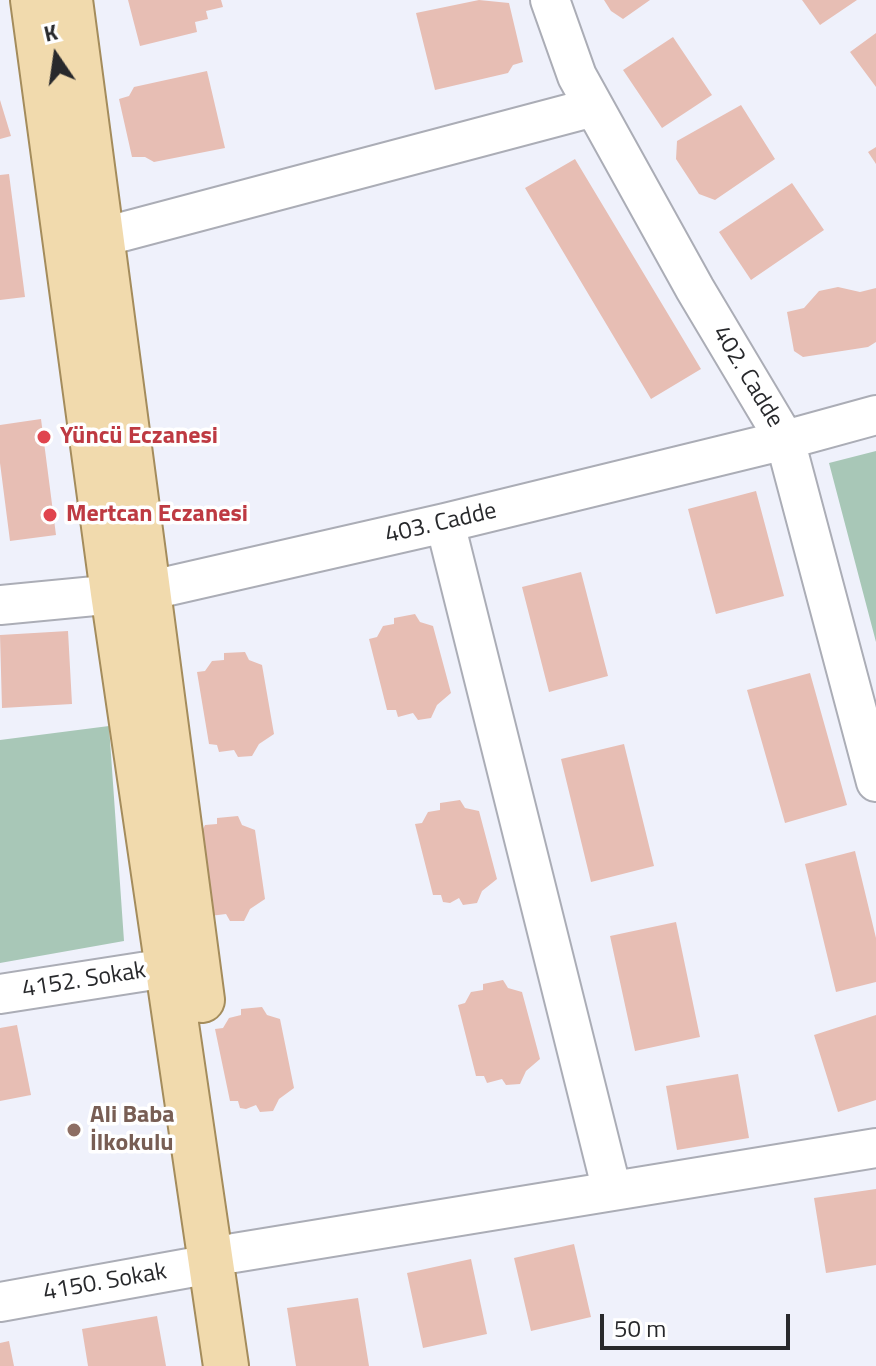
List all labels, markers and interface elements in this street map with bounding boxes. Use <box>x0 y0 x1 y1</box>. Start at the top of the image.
text: K <box>40 15 61 51</box>
north arrow <box>16 16 96 96</box>
street label: 402. Cadde <box>705 321 789 433</box>
place label: Yüncü Eczanesi <box>60 423 218 451</box>
marker: Yüncü Eczanesi <box>35 428 53 446</box>
street label: 403. Cadde <box>383 497 499 551</box>
place label: Mertcan Eczanesi <box>66 501 248 529</box>
marker: Mertcan Eczanesi <box>41 506 59 524</box>
street label: 4152. Sokak <box>20 957 148 1005</box>
place label: Ali Baba İlkokulu <box>90 1102 175 1158</box>
marker: Ali Baba İlkokulu <box>65 1121 83 1139</box>
street label: 4150. Sokak <box>41 1258 169 1308</box>
scale bar <box>604 1298 794 1348</box>
text: 50 m <box>614 1310 666 1346</box>

